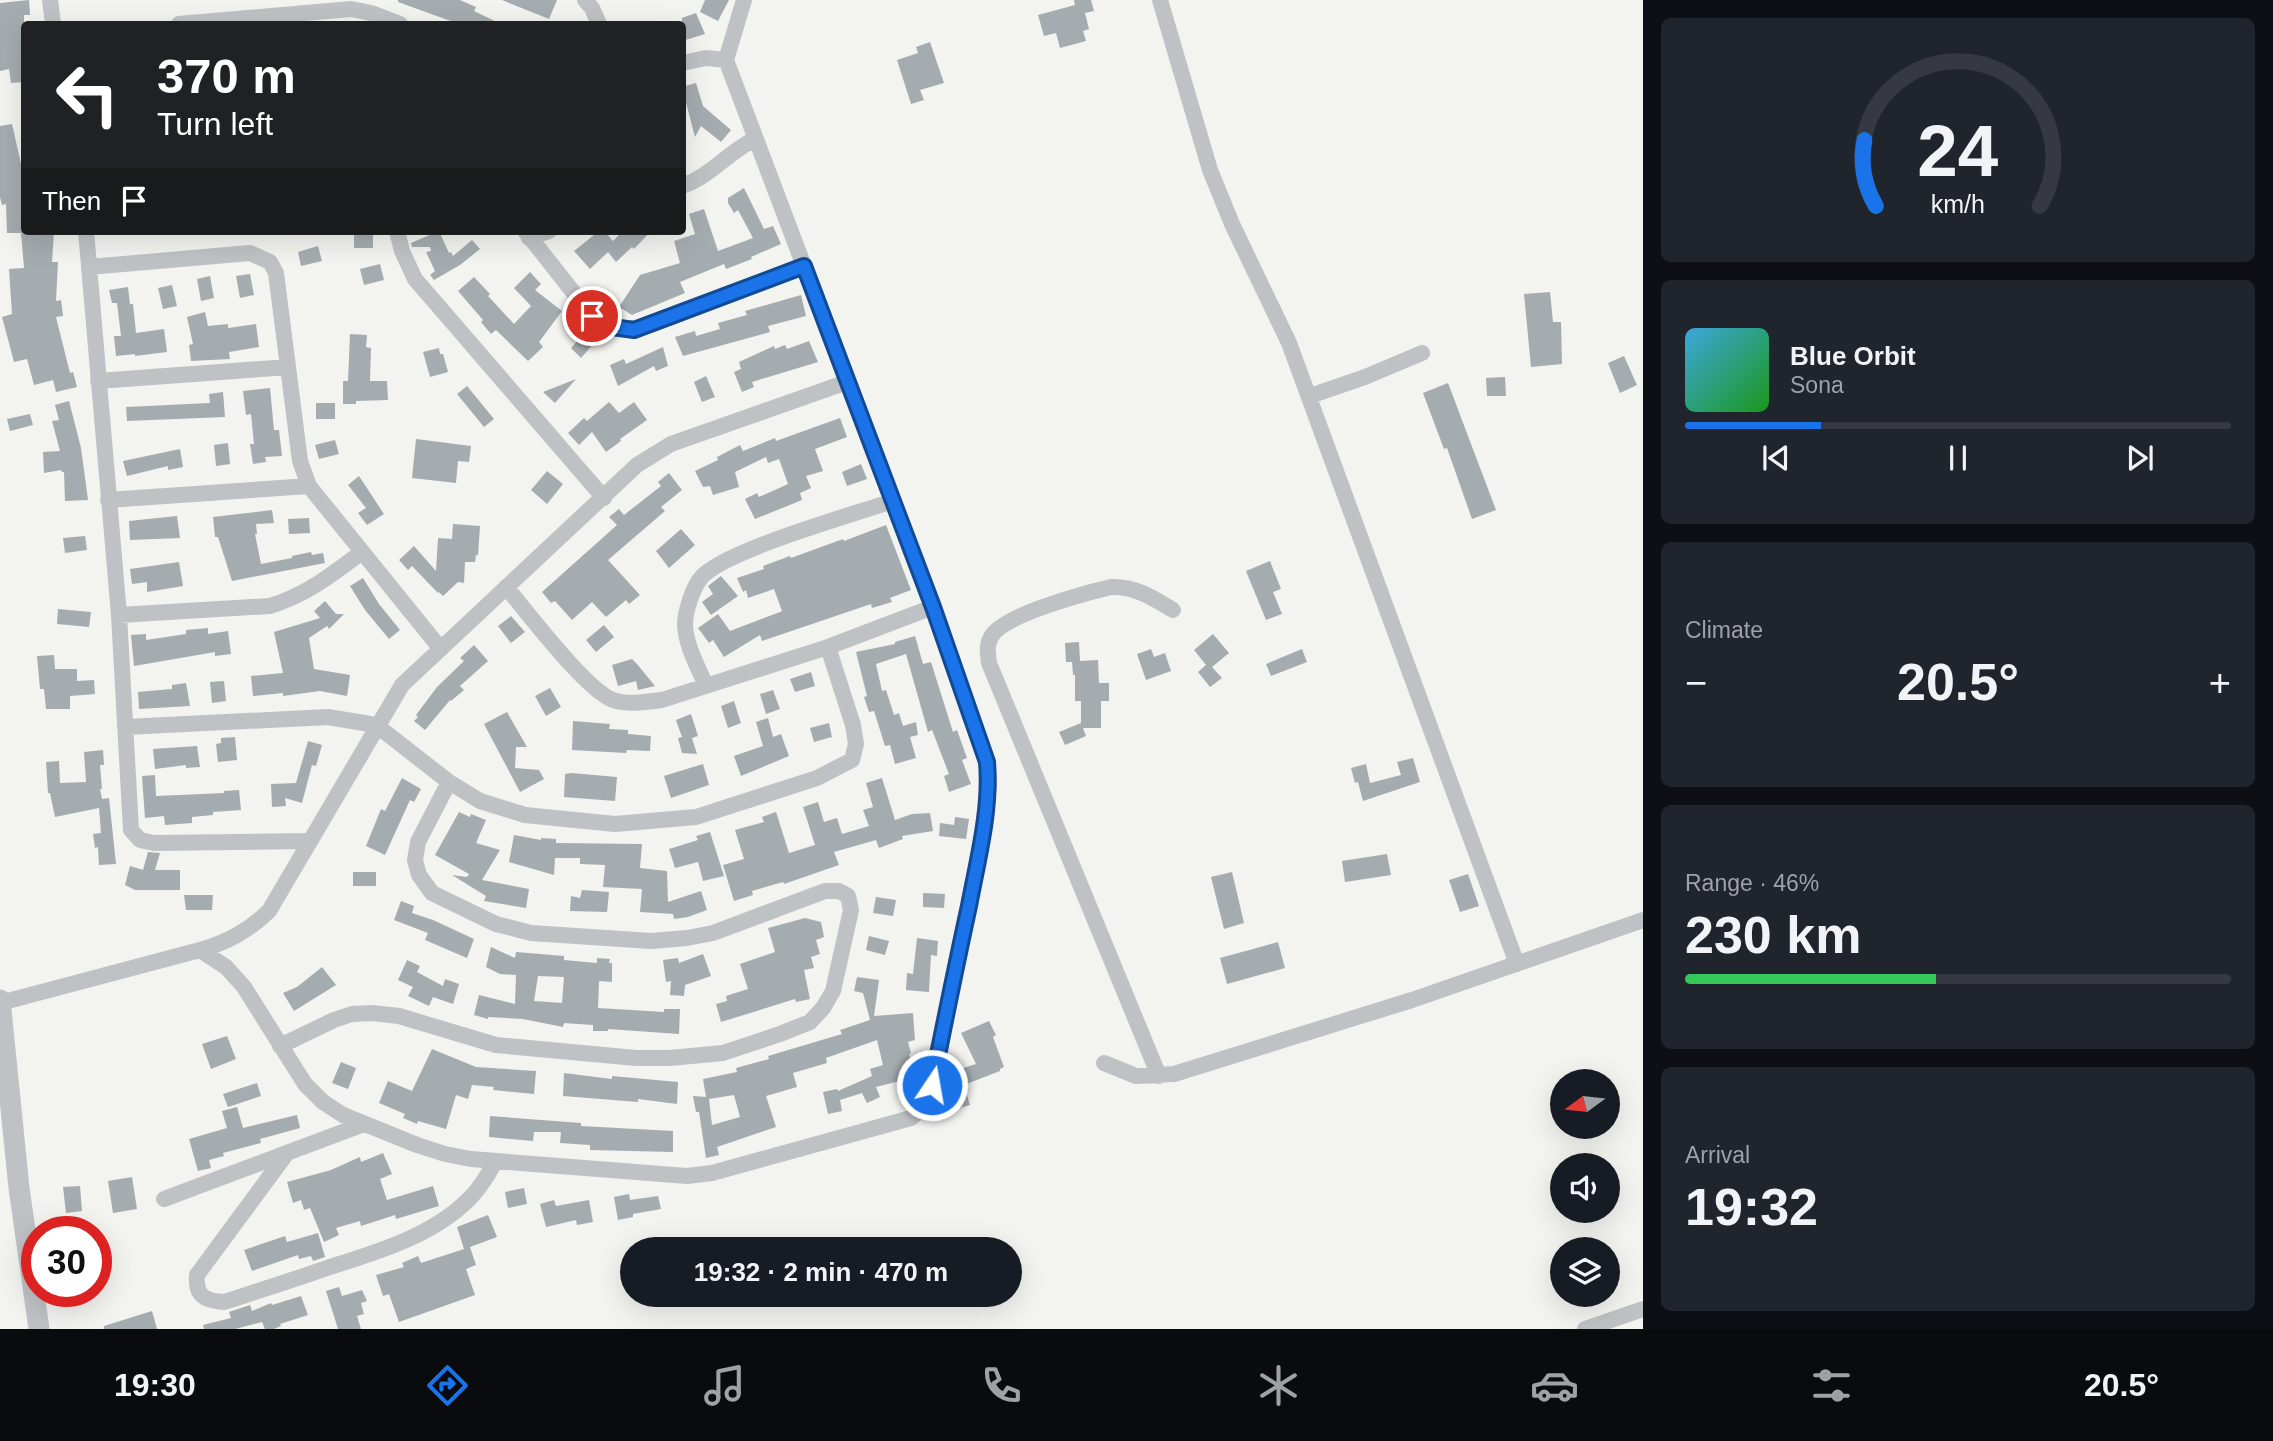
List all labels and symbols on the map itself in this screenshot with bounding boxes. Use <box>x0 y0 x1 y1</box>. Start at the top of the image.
pin <box>562 286 622 346</box>
position arrow <box>895 1048 969 1122</box>
north arrow <box>1550 1069 1620 1139</box>
speed limit sign: 30 <box>21 1216 112 1307</box>

